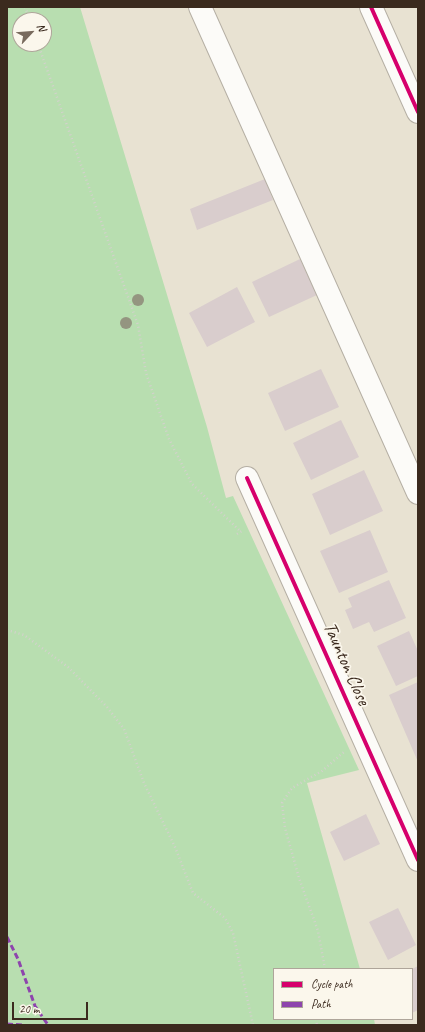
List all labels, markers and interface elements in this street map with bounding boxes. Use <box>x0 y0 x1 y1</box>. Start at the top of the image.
north arrow <box>12 12 52 52</box>
text: N <box>34 21 50 33</box>
street label: Taunton Close <box>318 619 374 709</box>
legend <box>273 968 413 1020</box>
text: Cycle path <box>311 976 353 992</box>
scale bar <box>14 994 90 1020</box>
text: Path <box>311 996 331 1012</box>
text: 20 m <box>19 1001 39 1017</box>

